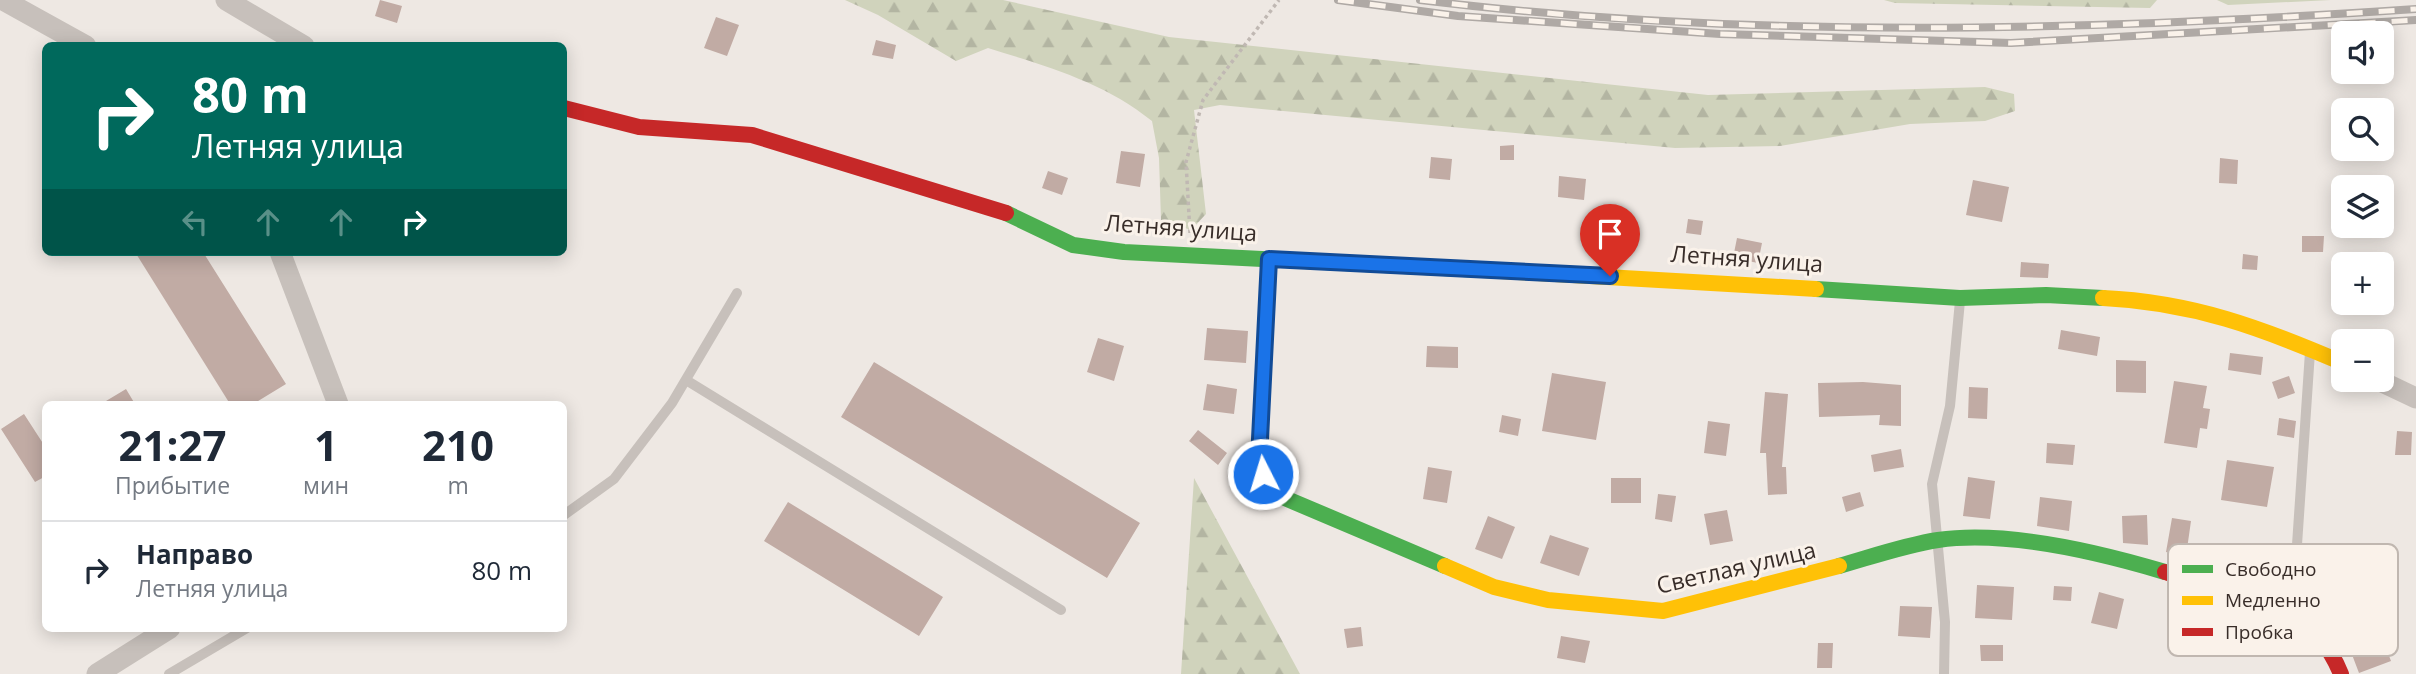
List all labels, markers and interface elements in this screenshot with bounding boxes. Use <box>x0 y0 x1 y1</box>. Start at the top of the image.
map controls <box>2331 21 2394 392</box>
button: sound <box>2331 21 2394 84</box>
text: 80 m <box>192 61 309 127</box>
icon: right <box>77 70 168 161</box>
button: search <box>2331 98 2394 161</box>
text: Летняя улица <box>192 124 404 167</box>
button: layers <box>2331 175 2394 238</box>
icon: left <box>176 203 214 241</box>
icon: ahead <box>249 203 287 241</box>
icon: ahead <box>322 203 360 241</box>
icon: right <box>395 203 433 241</box>
pin <box>1580 204 1640 276</box>
street label: Летняя улица <box>1104 206 1258 248</box>
icon: arrive <box>1591 215 1629 253</box>
street label: Летняя улица <box>1670 237 1824 279</box>
button: + <box>2331 252 2394 315</box>
button: − <box>2331 329 2394 392</box>
text: 21:27 <box>118 416 227 473</box>
text: 1 <box>314 416 338 473</box>
text: 210 <box>422 416 494 473</box>
position arrow <box>1226 437 1300 511</box>
text: Прибытие <box>115 469 230 501</box>
text: мин <box>303 469 349 501</box>
text: m <box>447 469 469 501</box>
street label: Светлая улица <box>1653 533 1819 601</box>
text: Направо <box>136 536 253 572</box>
legend <box>2168 544 2398 656</box>
icon: right <box>77 551 115 589</box>
text: 80 m <box>471 552 532 588</box>
text: Свободно <box>2225 556 2316 582</box>
text: Летняя улица <box>136 572 288 604</box>
text: Медленно <box>2225 587 2321 613</box>
text: Пробка <box>2225 619 2294 645</box>

